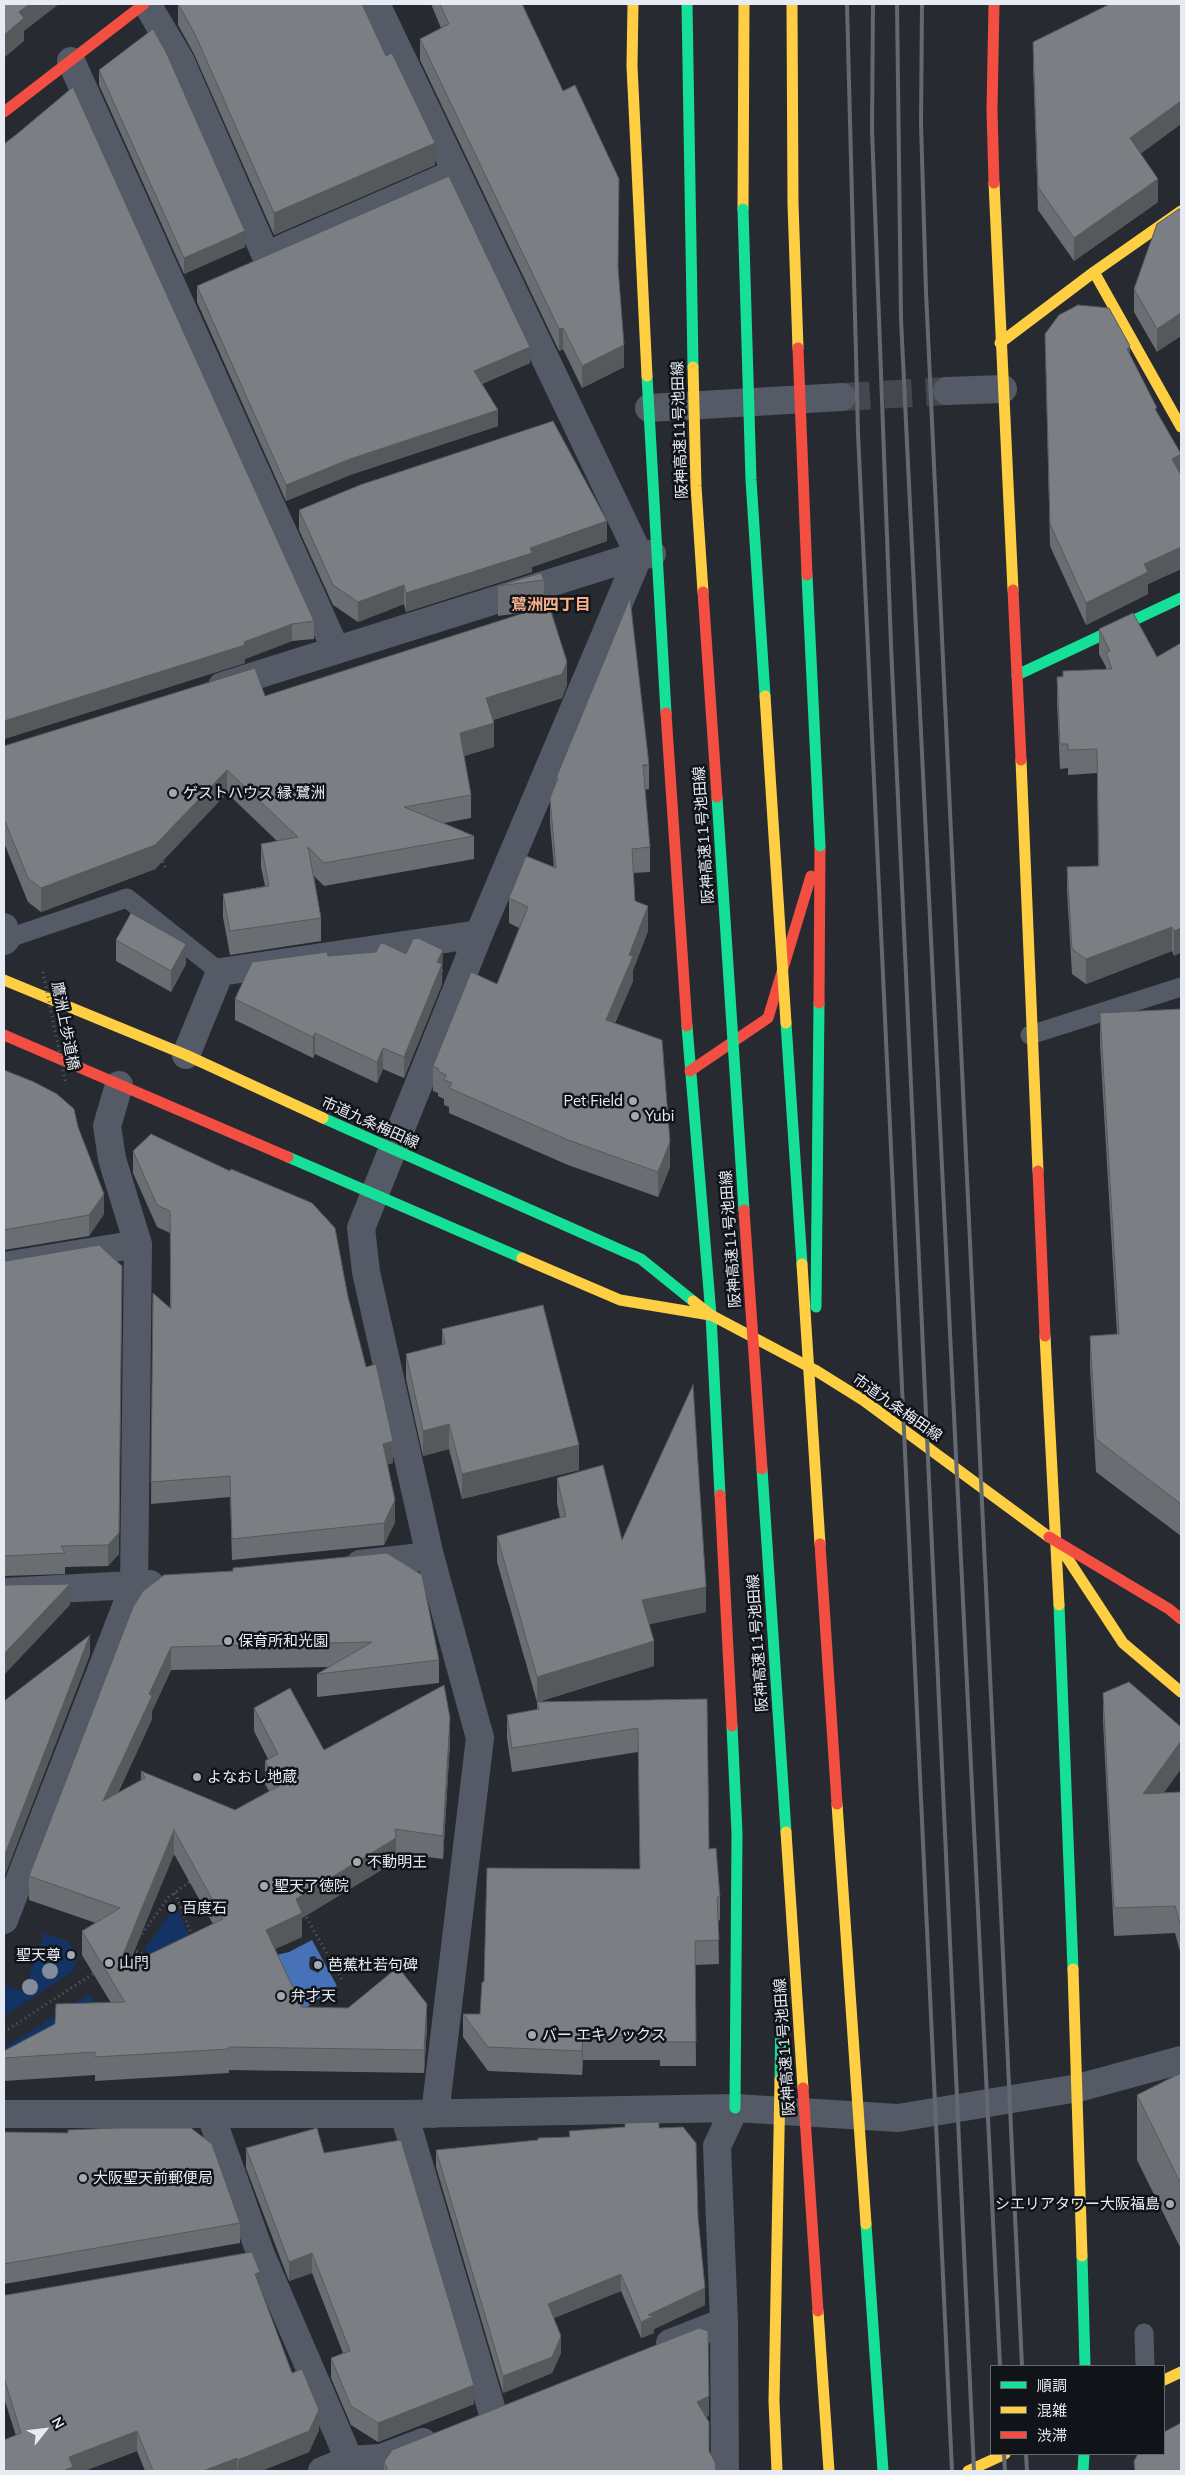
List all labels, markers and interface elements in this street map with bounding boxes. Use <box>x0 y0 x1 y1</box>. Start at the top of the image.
street label: 阪神高速11号池田線 <box>669 361 691 499</box>
district label: 鷺洲四丁目 <box>511 595 591 615</box>
street label: 阪神高速11号池田線 <box>690 766 718 904</box>
place label: ゲストハウス 縁 鷺洲 <box>183 784 326 802</box>
marker: ゲストハウス 縁 鷺洲 <box>167 787 179 799</box>
street label: 鷹洲上歩道橋 <box>48 980 82 1072</box>
place label: Pet Field <box>564 1092 623 1110</box>
street label: 市道九条梅田線 <box>318 1093 422 1153</box>
marker: Pet Field <box>627 1095 639 1107</box>
place label: Yubi <box>645 1107 674 1125</box>
marker: Yubi <box>629 1110 641 1122</box>
street label: 阪神高速11号池田線 <box>717 1170 745 1308</box>
street label: 市道九条梅田線 <box>849 1371 945 1445</box>
street label: 阪神高速11号池田線 <box>744 1574 772 1712</box>
place label: 保育所和光園 <box>238 1632 328 1650</box>
marker: 保育所和光園 <box>222 1635 234 1647</box>
place label: よなおし地蔵 <box>207 1768 297 1786</box>
marker: よなおし地蔵 <box>191 1771 203 1783</box>
place label: 不動明王 <box>367 1853 427 1871</box>
marker: 不動明王 <box>351 1856 363 1868</box>
place label: 聖天了徳院 <box>274 1877 349 1895</box>
marker: 聖天了徳院 <box>258 1880 270 1892</box>
place label: 百度石 <box>182 1899 227 1917</box>
marker: 百度石 <box>166 1902 178 1914</box>
place label: 聖天尊 <box>16 1946 61 1964</box>
marker: 聖天尊 <box>65 1949 77 1961</box>
place label: 山門 <box>119 1954 149 1972</box>
place label: 芭蕉杜若句碑 <box>328 1956 418 1974</box>
marker: 山門 <box>103 1957 115 1969</box>
marker: 芭蕉杜若句碑 <box>312 1959 324 1971</box>
street label: 阪神高速11号池田線 <box>771 1978 799 2116</box>
place label: 弁才天 <box>291 1987 336 2005</box>
marker: 弁才天 <box>275 1990 287 2002</box>
place label: バー エキノックス <box>542 2026 666 2044</box>
marker: バー エキノックス <box>526 2029 538 2041</box>
place label: 大阪聖天前郵便局 <box>93 2169 213 2187</box>
marker: 大阪聖天前郵便局 <box>77 2172 89 2184</box>
place label: シエリアタワー大阪福島 <box>995 2195 1160 2213</box>
marker: シエリアタワー大阪福島 <box>1164 2198 1176 2210</box>
legend <box>990 2365 1165 2455</box>
text: 順調 <box>1037 2376 1067 2395</box>
text: 混雑 <box>1037 2401 1067 2420</box>
north arrow <box>20 2405 70 2455</box>
text: N <box>48 2414 69 2432</box>
text: 渋滞 <box>1037 2426 1067 2445</box>

